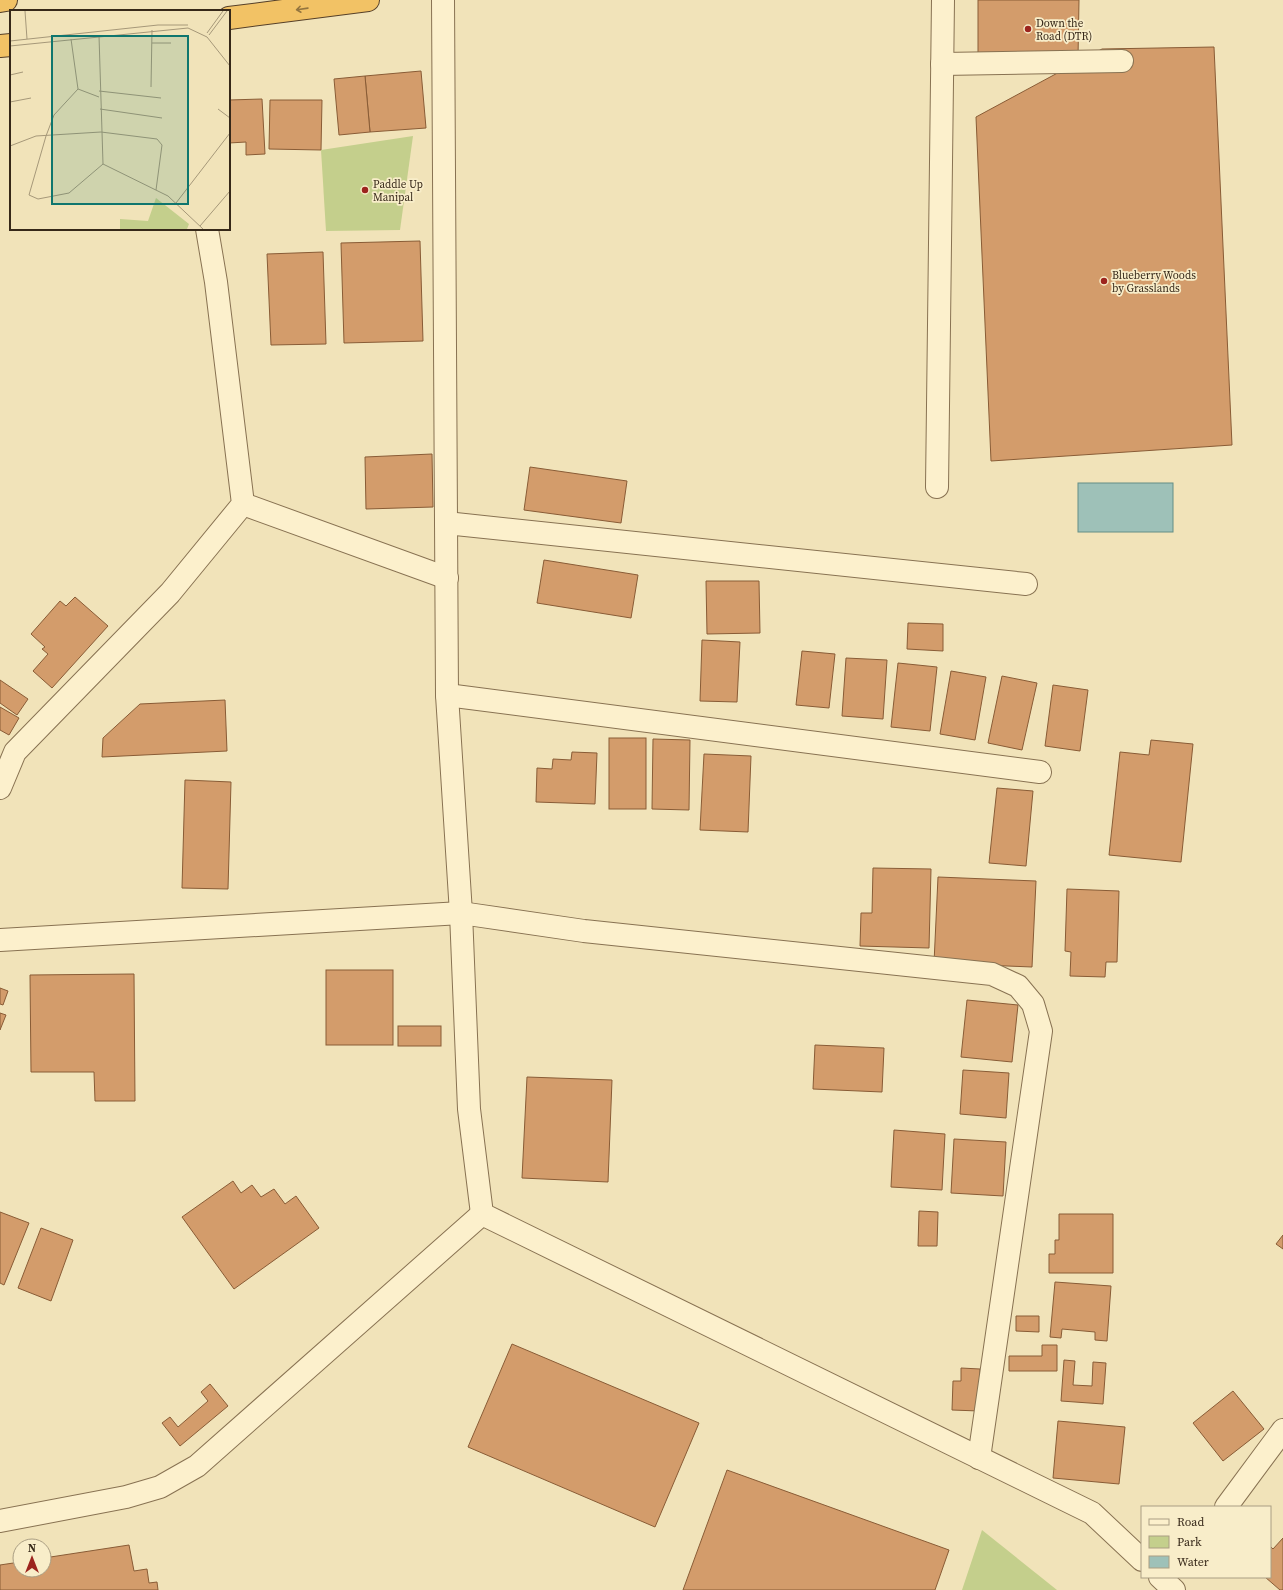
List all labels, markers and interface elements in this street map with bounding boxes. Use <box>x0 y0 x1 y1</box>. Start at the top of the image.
one-way arrow <box>296 5 309 13</box>
inset map <box>10 10 230 230</box>
place label: Down the Road (DTR) <box>1036 16 1092 44</box>
marker: Down the Road (DTR) <box>1023 24 1033 34</box>
place label: Paddle Up Manipal <box>373 177 423 205</box>
marker: Paddle Up Manipal <box>360 185 370 195</box>
place label: Blueberry Woods by Grasslands <box>1112 268 1196 296</box>
marker: Blueberry Woods by Grasslands <box>1099 276 1109 286</box>
legend <box>1141 1506 1271 1578</box>
text: Road <box>1177 1514 1204 1530</box>
text: Park <box>1177 1534 1202 1550</box>
north arrow <box>12 1538 52 1578</box>
text: N <box>28 1541 36 1556</box>
text: Water <box>1177 1554 1209 1570</box>

